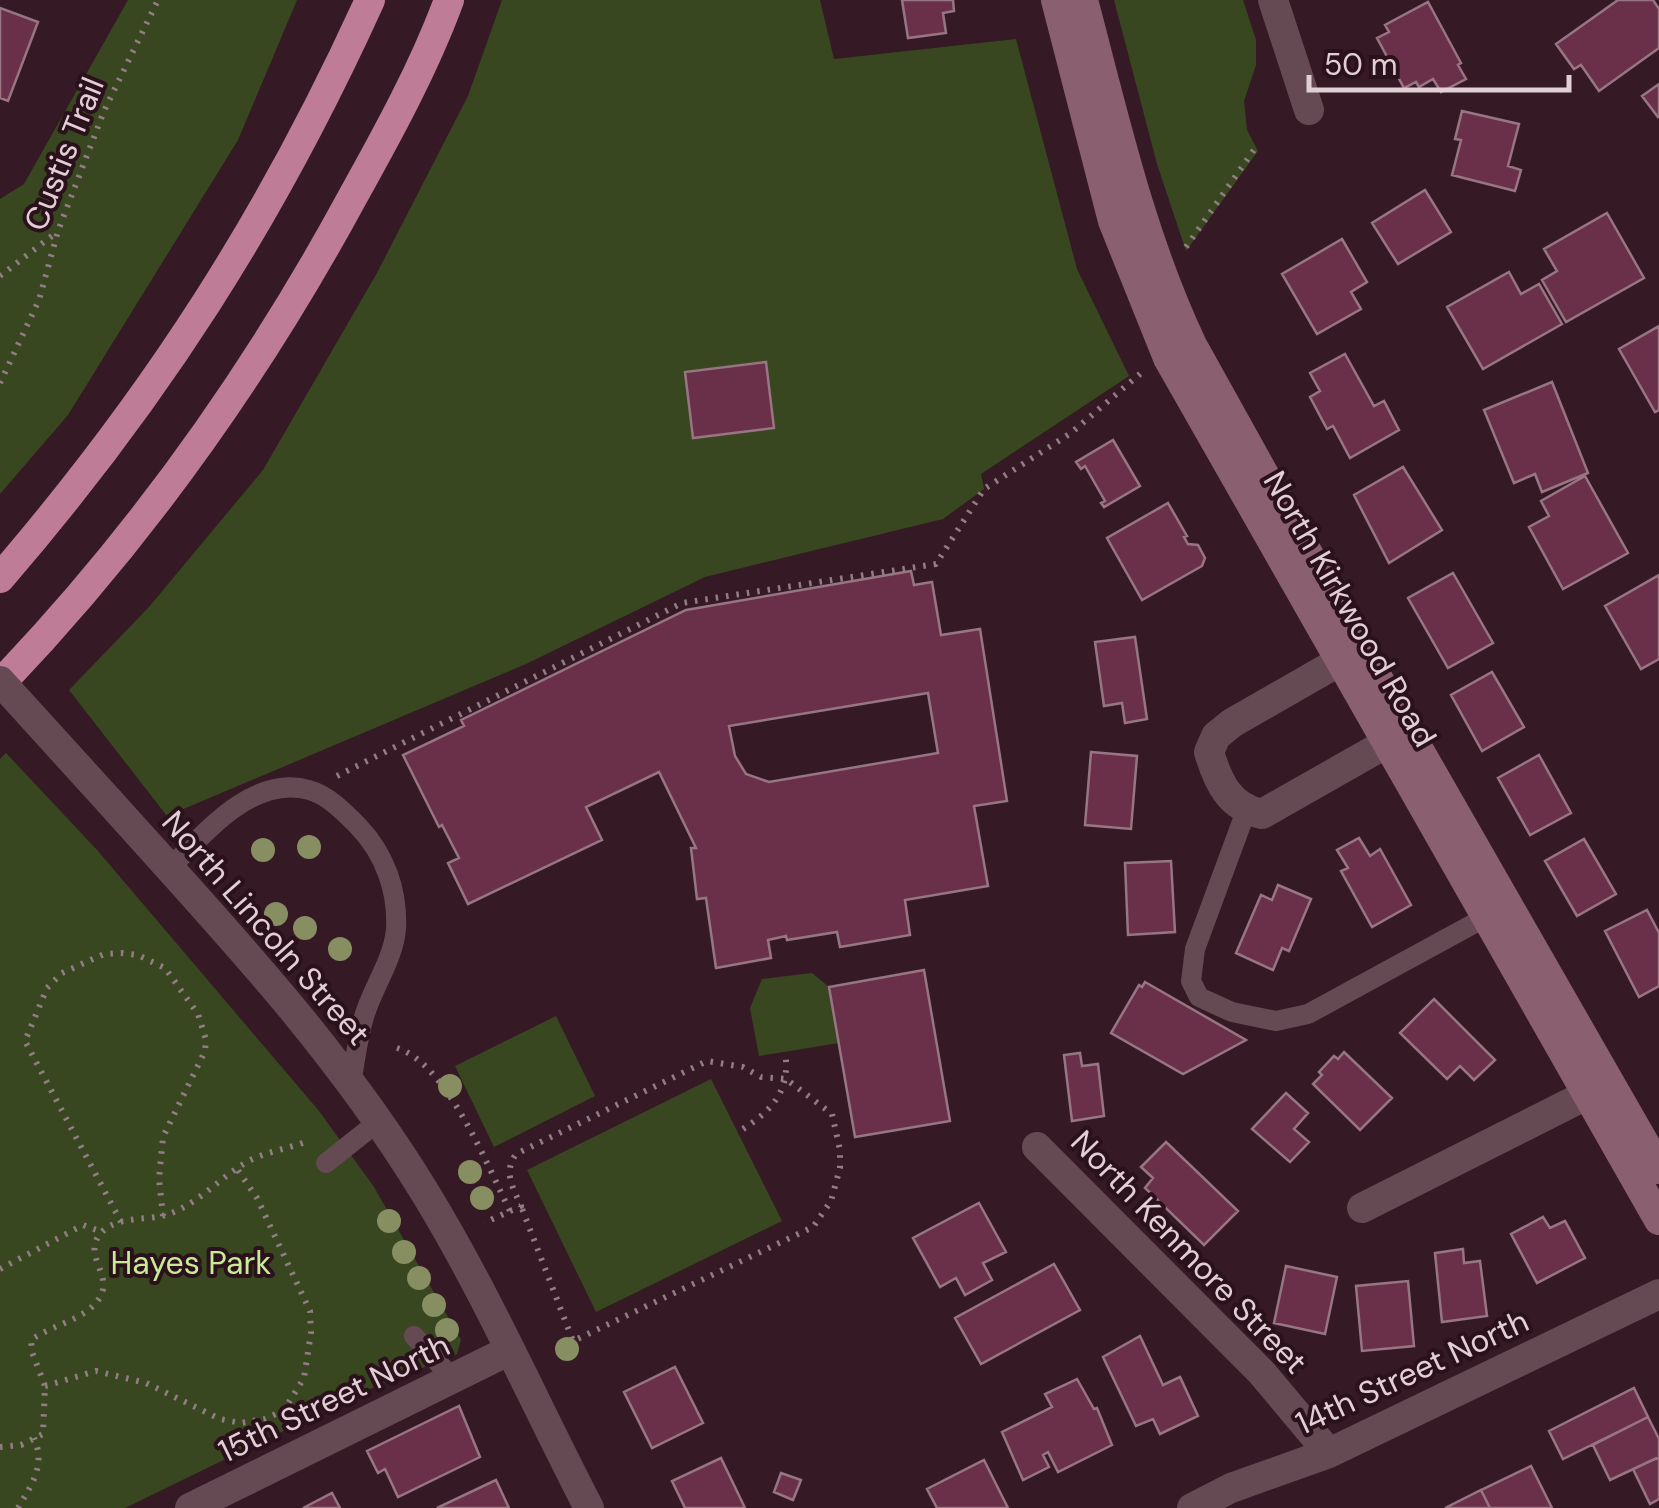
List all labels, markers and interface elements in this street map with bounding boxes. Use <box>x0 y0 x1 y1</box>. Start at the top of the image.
scale bar <box>1309 30 1569 92</box>
text: 50 m <box>1324 45 1398 84</box>
street label: Custis Trail <box>14 71 114 237</box>
street label: North Kirkwood Road <box>1254 464 1446 754</box>
street label: North Lincoln Street <box>153 802 379 1054</box>
street label: North Kenmore Street <box>1062 1121 1316 1383</box>
park label: Hayes Park <box>111 1242 271 1284</box>
street label: 14th Street North <box>1289 1300 1535 1444</box>
street label: 15th Street North <box>212 1324 456 1472</box>

